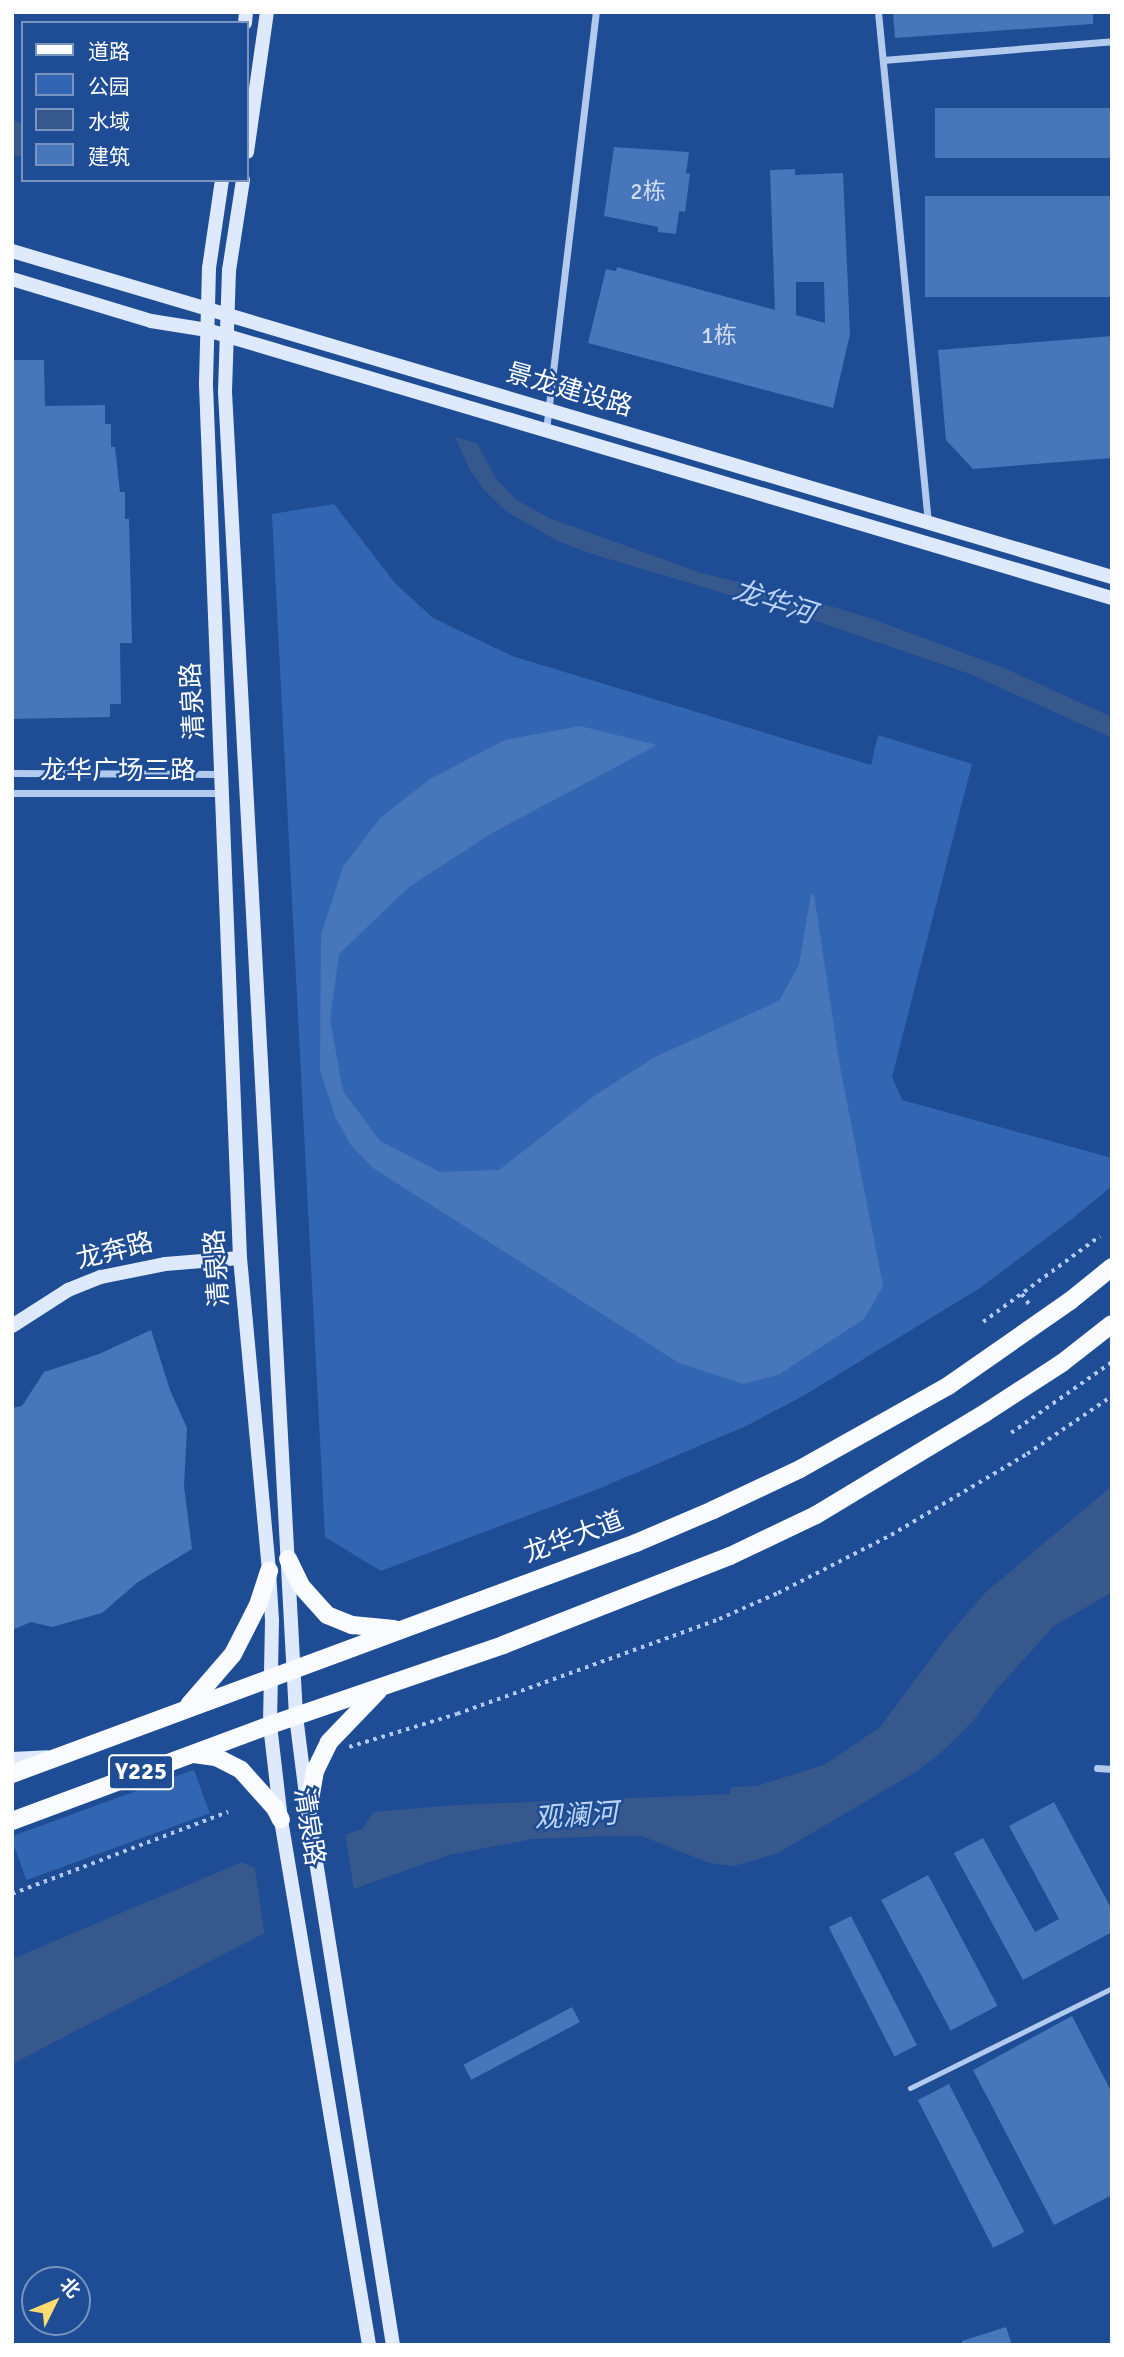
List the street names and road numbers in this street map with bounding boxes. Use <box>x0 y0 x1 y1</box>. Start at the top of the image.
street label: 景龙建设路 <box>502 358 636 424</box>
street label: 清泉路 <box>176 661 212 741</box>
street label: 龙华广场三路 <box>40 756 196 788</box>
street label: 龙奔路 <box>73 1227 157 1277</box>
street label: 清泉路 <box>200 1228 236 1308</box>
street label: 龙华大道 <box>520 1506 628 1570</box>
road number: Y225 <box>108 1752 174 1792</box>
street label: 清泉路 <box>286 1786 330 1868</box>

